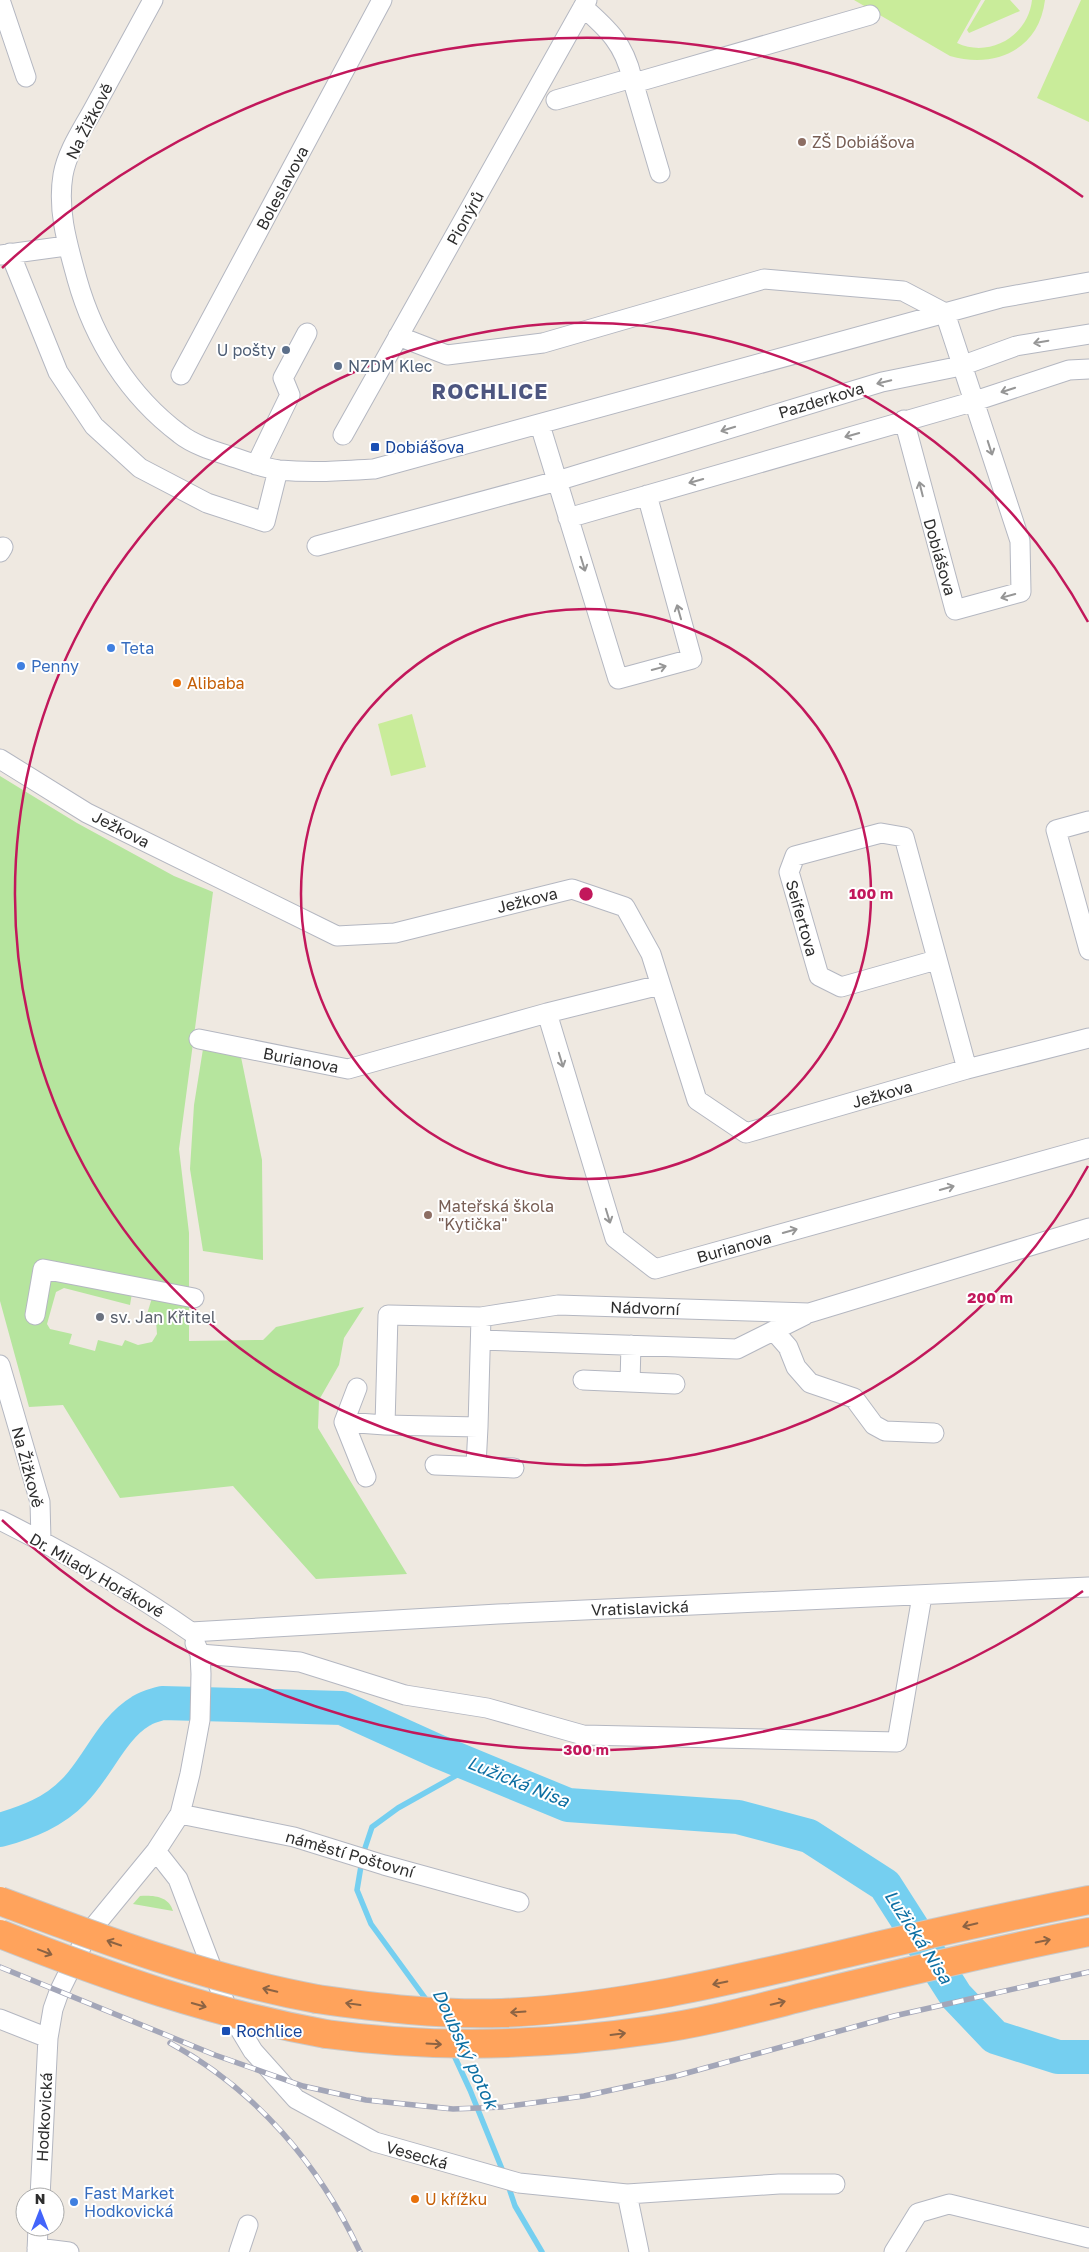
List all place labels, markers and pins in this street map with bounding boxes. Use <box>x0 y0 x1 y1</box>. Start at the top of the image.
place label: ZŠ Dobiášova <box>812 132 915 152</box>
marker: ZŠ Dobiášova <box>796 136 808 148</box>
place label: U pošty <box>217 340 276 360</box>
marker: U pošty <box>280 344 292 356</box>
place label: NZDM Klec <box>348 356 433 376</box>
marker: NZDM Klec <box>332 360 344 372</box>
place label: Dobiášova <box>385 437 464 457</box>
marker: Dobiášova <box>369 441 381 453</box>
place label: Teta <box>121 638 154 658</box>
marker: Teta <box>105 642 117 654</box>
place label: Penny <box>31 656 79 676</box>
marker: Penny <box>15 660 27 672</box>
place label: Alibaba <box>187 673 245 693</box>
marker: Alibaba <box>171 677 183 689</box>
centre of rings <box>577 885 595 903</box>
place label: Mateřská škola "Kytička" <box>438 1196 554 1234</box>
marker: Mateřská škola "Kytička" <box>422 1209 434 1221</box>
place label: sv. Jan Křtitel <box>110 1307 216 1327</box>
marker: sv. Jan Křtitel <box>94 1311 106 1323</box>
place label: Rochlice <box>236 2021 302 2041</box>
marker: Rochlice <box>220 2025 232 2037</box>
place label: Fast Market Hodkovická <box>84 2183 175 2221</box>
place label: U křížku <box>425 2189 487 2209</box>
marker: U křížku <box>409 2193 421 2205</box>
marker: Fast Market Hodkovická <box>68 2196 80 2208</box>

